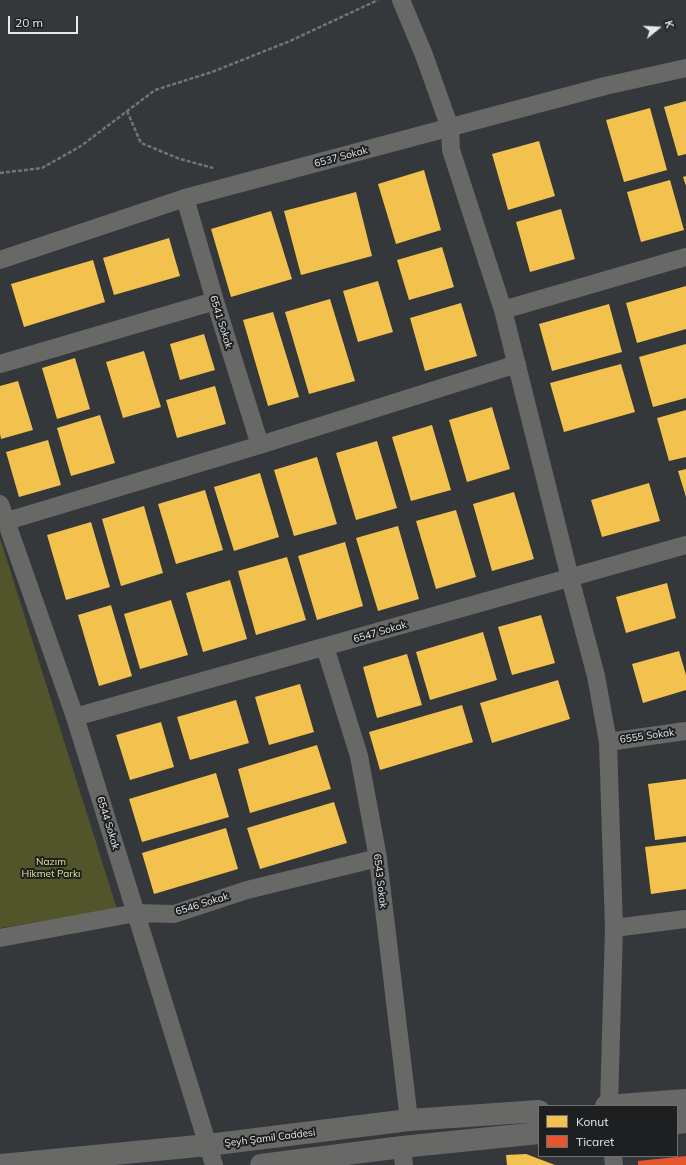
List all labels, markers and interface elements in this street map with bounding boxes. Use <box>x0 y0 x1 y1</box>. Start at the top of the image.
scale bar <box>10 8 80 34</box>
north arrow <box>638 8 678 48</box>
text: 20 m <box>15 15 43 30</box>
text: K <box>662 19 677 30</box>
street label: 6537 Sokak <box>313 144 369 170</box>
street label: 6541 Sokak <box>207 294 235 350</box>
street label: 6547 Sokak <box>352 619 408 645</box>
street label: 6555 Sokak <box>619 726 675 746</box>
street label: 6544 Sokak <box>94 795 122 851</box>
street label: 6543 Sokak <box>371 853 389 909</box>
park label: Nazım Hikmet Parkı <box>22 856 80 880</box>
street label: 6546 Sokak <box>174 890 230 918</box>
legend <box>538 1105 678 1157</box>
text: Konut <box>576 1114 608 1129</box>
street label: Şeyh Şamil Caddesi <box>224 1126 316 1150</box>
text: Ticaret <box>576 1134 614 1149</box>

